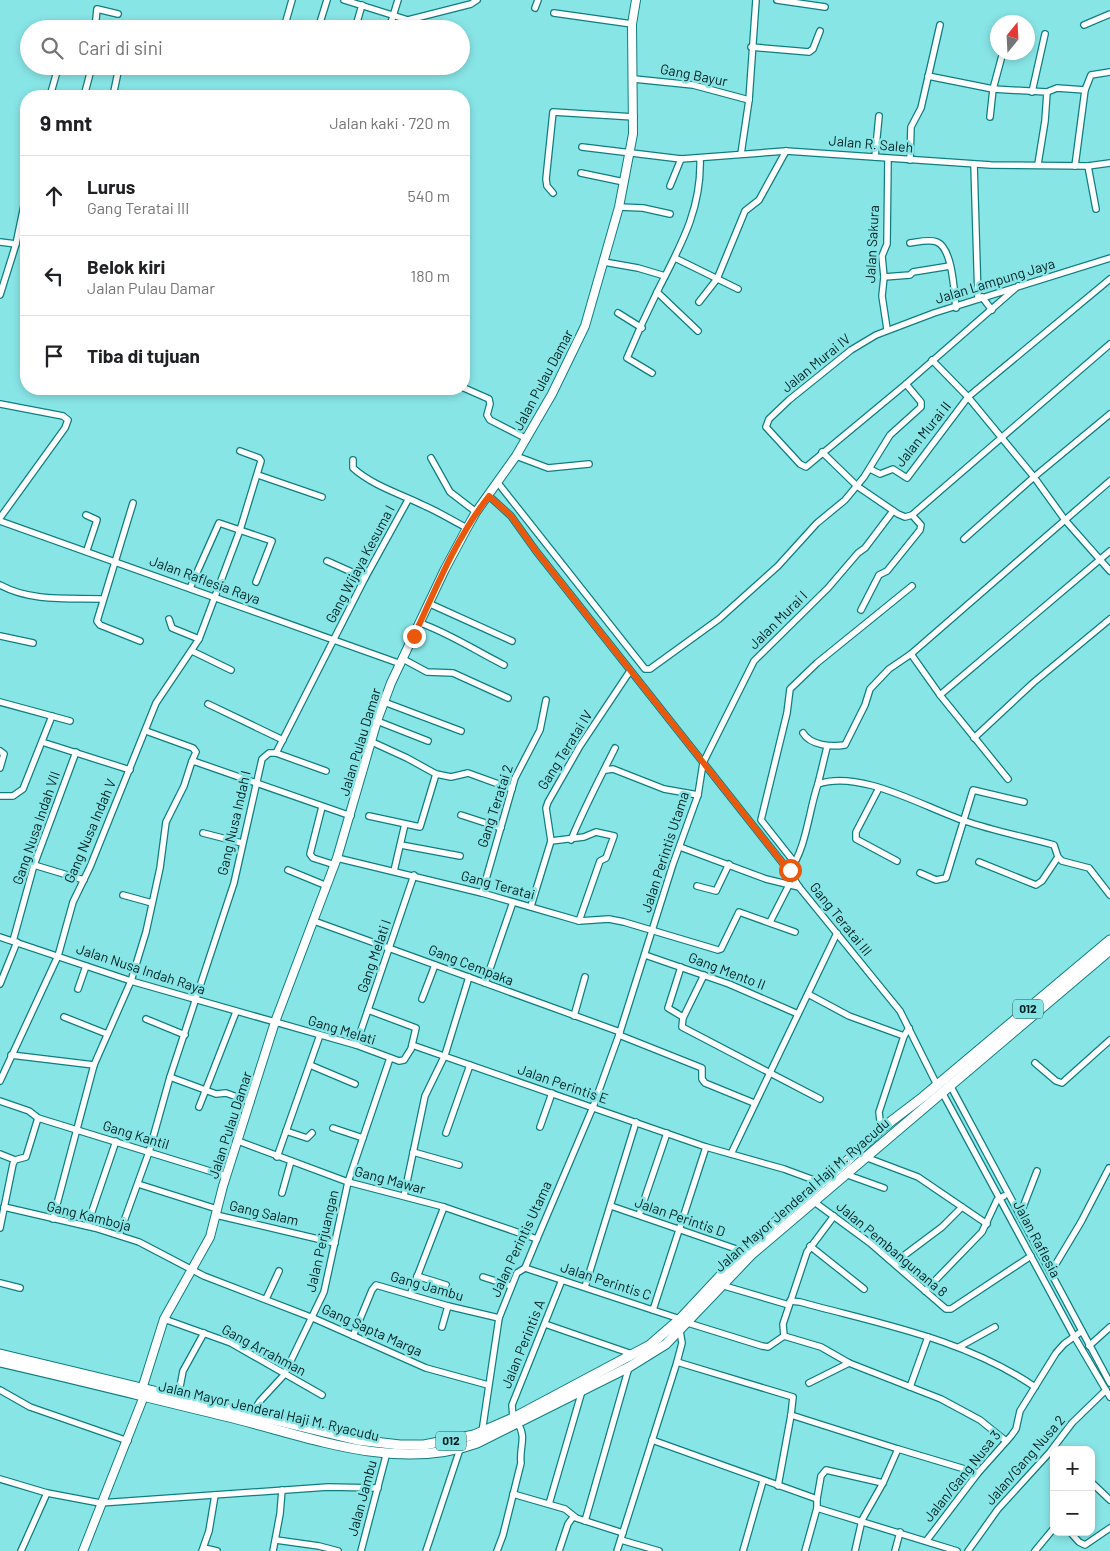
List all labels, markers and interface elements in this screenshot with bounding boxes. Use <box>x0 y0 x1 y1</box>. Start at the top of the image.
north arrow <box>990 15 1035 60</box>
search box <box>20 20 470 75</box>
icon: search <box>38 34 66 62</box>
text: Cari di sini <box>78 36 163 59</box>
street label: Gang Bayur <box>659 60 729 89</box>
text: 9 mnt <box>40 110 92 135</box>
text: Jalan kaki · 720 m <box>329 113 450 132</box>
street label: Jalan R. Saleh <box>828 131 914 156</box>
text: Lurus <box>87 175 135 198</box>
icon: ahead <box>40 182 68 210</box>
text: 540 m <box>407 186 450 205</box>
text: Gang Teratai III <box>87 198 189 217</box>
street label: Jalan Sakura <box>861 205 882 283</box>
street label: Jalan Lampung Jaya <box>933 254 1057 307</box>
text: Belok kiri <box>87 255 165 278</box>
icon: left <box>40 262 68 290</box>
text: 180 m <box>411 266 450 285</box>
text: Jalan Pulau Damar <box>87 278 215 297</box>
street label: Jalan Pulau Damar <box>509 326 576 433</box>
street label: Jalan Murai IV <box>778 330 854 396</box>
icon: arrive <box>40 342 68 370</box>
text: Tiba di tujuan <box>87 344 200 367</box>
street label: Jalan Murai II <box>891 398 954 470</box>
street label: Gang Wijaya Kesuma I <box>321 502 398 626</box>
street label: Jalan Raflesia Raya <box>147 552 263 607</box>
street label: Jalan Murai I <box>745 587 810 652</box>
route end <box>403 625 426 648</box>
street label: Jalan Pulau Damar <box>335 686 384 798</box>
street label: Gang Teratai IV <box>533 707 596 793</box>
street label: Gang Teratai 2 <box>473 762 516 849</box>
street label: Gang Nusa Indah VII <box>8 769 63 887</box>
street label: Gang Nusa Indah I <box>213 769 254 877</box>
street label: Gang Nusa Indah V <box>60 776 119 885</box>
street label: Jalan Perintis Utama <box>637 789 692 914</box>
route start <box>779 859 802 882</box>
street label: Gang Teratai <box>459 866 537 903</box>
street label: Gang Teratai III <box>807 879 876 959</box>
street label: Gang Melati I <box>353 917 394 995</box>
street label: Jalan Nusa Indah Raya <box>74 940 208 997</box>
street label: Gang Cempaka <box>426 940 516 989</box>
street label: Gang Mento II <box>686 948 768 993</box>
road number: 012 <box>1013 1000 1043 1019</box>
street label: Gang Melati <box>306 1011 378 1048</box>
street label: Jalan Perintis E <box>516 1060 611 1107</box>
street label: Jalan Pulau Damar <box>204 1069 255 1181</box>
street label: Jalan Mayor Jenderal Haji M. Ryacudu <box>711 1114 892 1275</box>
street label: Gang Kantil <box>101 1116 171 1153</box>
street label: Gang Mawar <box>353 1162 427 1197</box>
street label: Jalan Perintis Utama <box>486 1178 555 1299</box>
street label: Jalan Perjuangan <box>301 1188 342 1294</box>
street label: Jalan Perintis D <box>633 1193 728 1240</box>
street label: Gang Salam <box>228 1196 300 1229</box>
street label: Gang Kamboja <box>45 1197 133 1234</box>
street label: Jalan Pembangunana 8 <box>833 1197 951 1300</box>
street label: Jalan Raflesia <box>1010 1197 1065 1280</box>
street label: Jalan Perintis C <box>559 1258 654 1303</box>
street label: Gang Jambu <box>389 1267 466 1304</box>
street label: Jalan Perintis A <box>497 1296 548 1391</box>
street label: Gang Sapta Marga <box>319 1300 425 1359</box>
street label: Gang Arrahman <box>219 1320 309 1379</box>
street label: Jalan Mayor Jenderal Haji M. Ryacudu <box>157 1377 381 1444</box>
street label: Jalan/Gang Nusa 2 <box>981 1411 1068 1508</box>
street label: Jalan/Gang Nusa 3 <box>919 1426 1004 1525</box>
road number: 012 <box>436 1432 466 1450</box>
map controls <box>1050 1446 1095 1536</box>
button: + <box>1050 1446 1095 1491</box>
street label: Jalan Jambu <box>343 1458 380 1538</box>
button: − <box>1050 1491 1095 1536</box>

